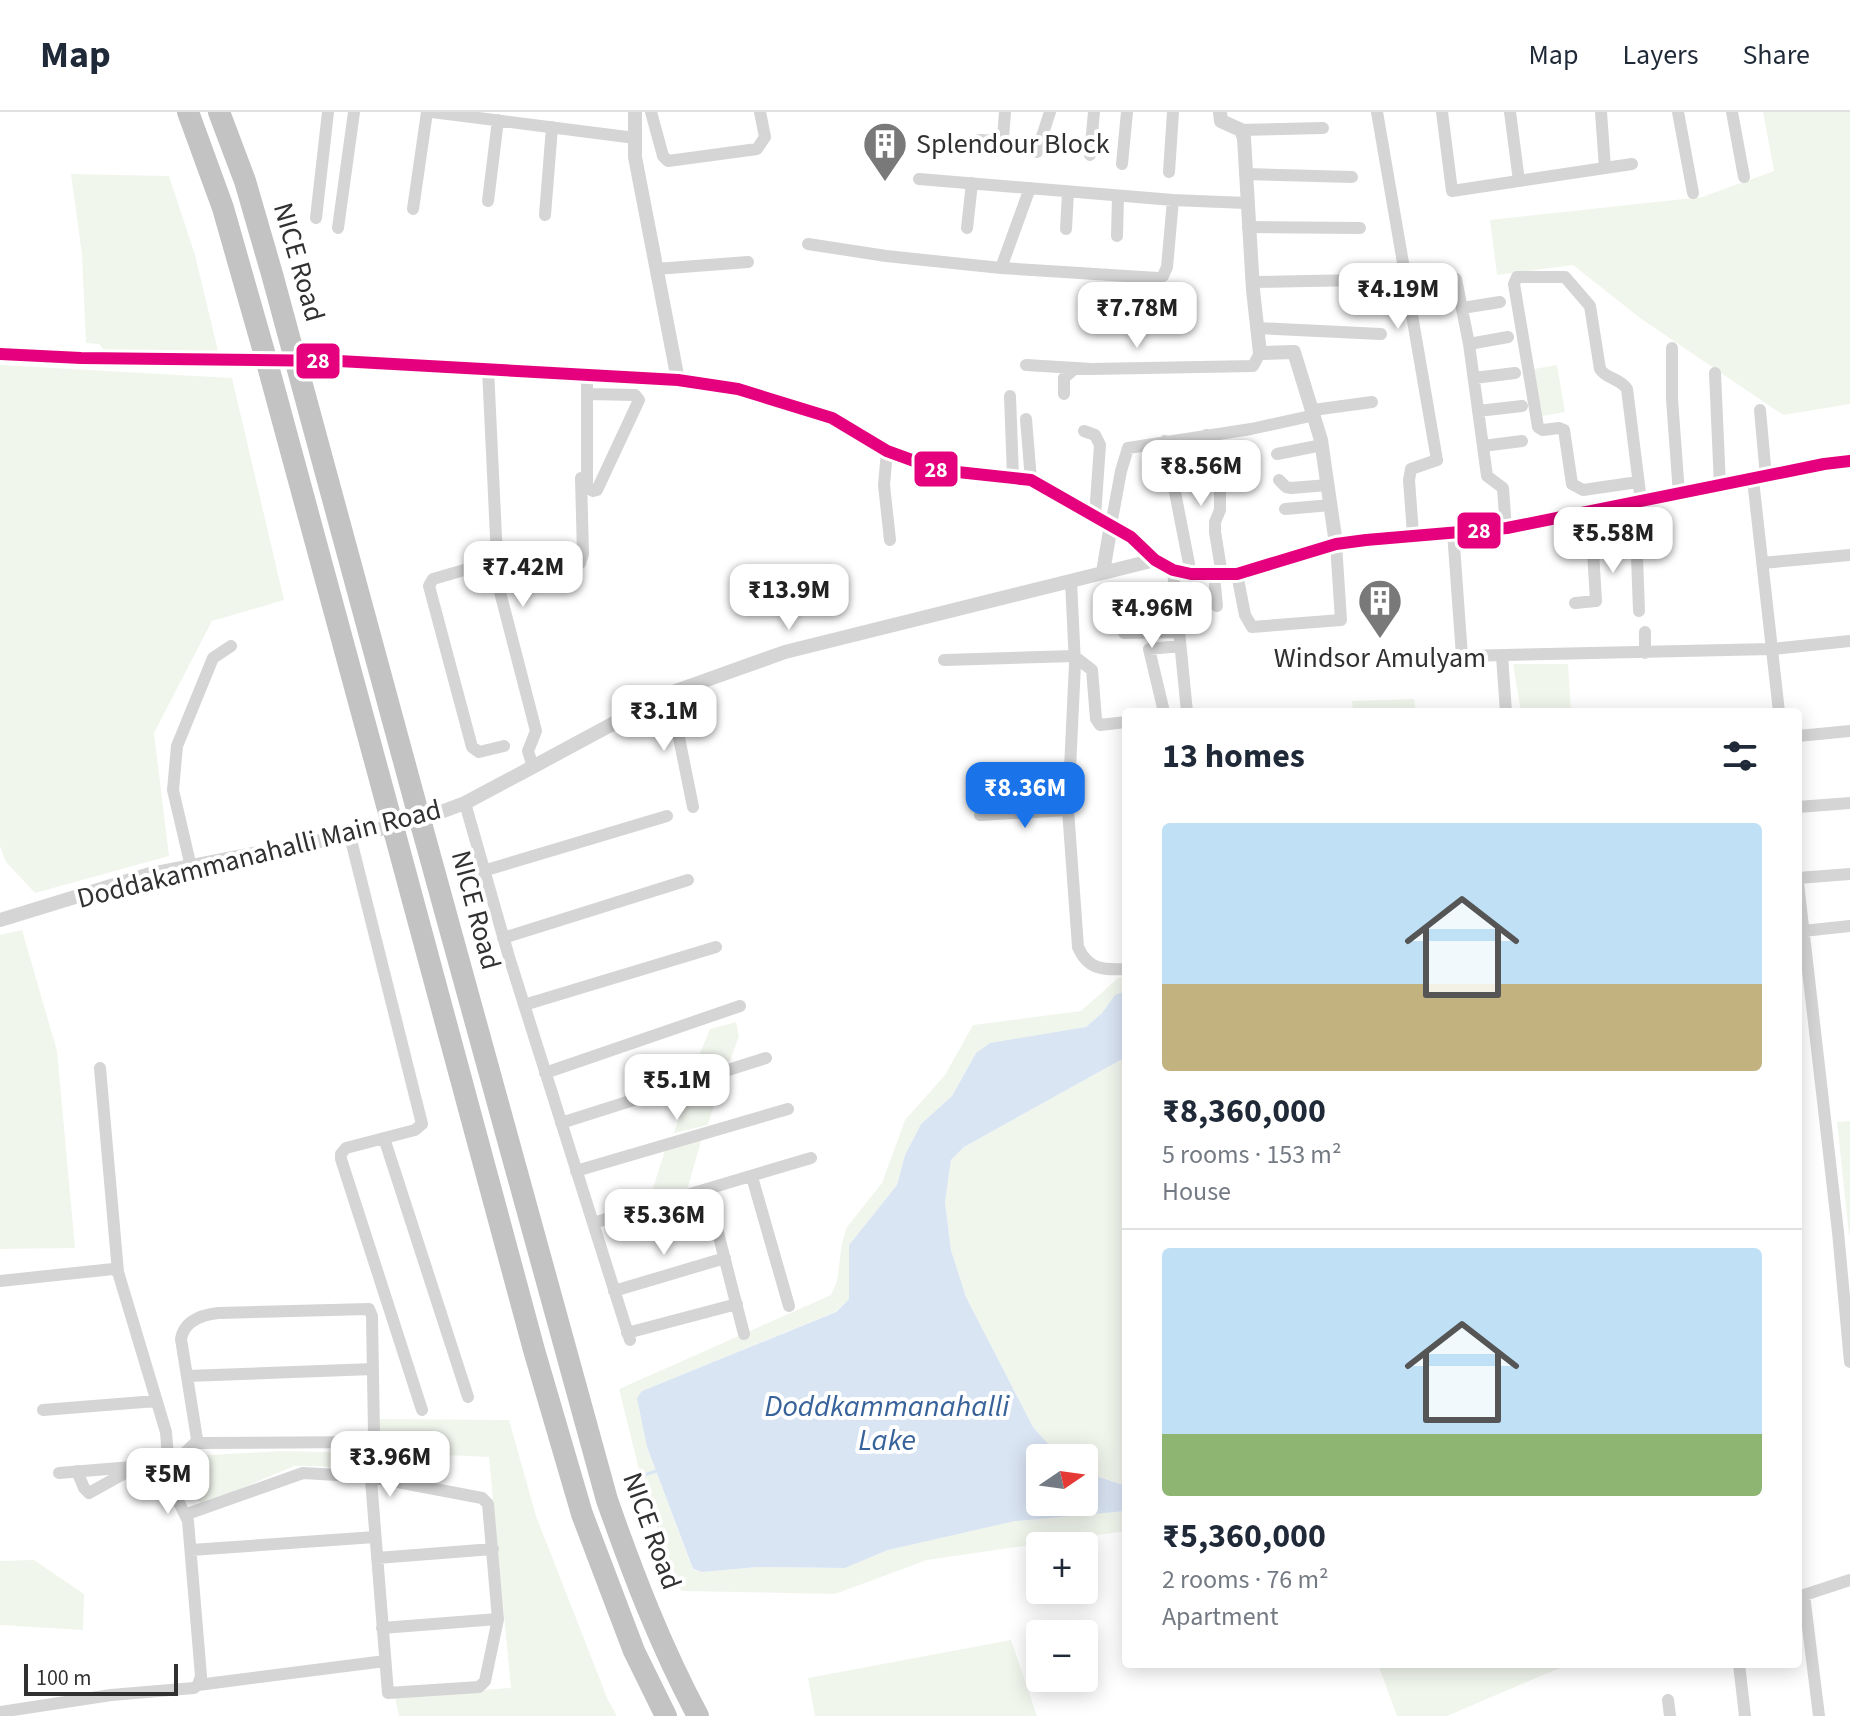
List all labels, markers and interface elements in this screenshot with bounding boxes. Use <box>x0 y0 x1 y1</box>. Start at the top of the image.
text: Map <box>40 28 111 82</box>
text: Map <box>1528 35 1578 75</box>
text: Layers <box>1622 35 1698 75</box>
text: Share <box>1742 35 1810 75</box>
building icon: Splendour Block <box>861 120 909 183</box>
place label: Splendour Block <box>916 124 1110 164</box>
street label: NICE Road <box>263 198 335 326</box>
pin: ₹4.19M <box>1333 263 1463 331</box>
text: ₹4.19M <box>1357 270 1439 307</box>
pin: ₹7.78M <box>1072 282 1202 350</box>
text: ₹7.78M <box>1096 289 1178 326</box>
line badge: 28 <box>295 342 341 380</box>
text: 28 <box>306 345 330 377</box>
pin: ₹8.56M <box>1136 440 1266 508</box>
text: ₹8.56M <box>1160 447 1242 484</box>
line badge: 28 <box>913 450 959 488</box>
text: 28 <box>924 454 948 486</box>
pin: ₹5.58M <box>1548 507 1678 575</box>
line badge: 28 <box>1456 511 1502 550</box>
text: ₹5.58M <box>1572 514 1654 551</box>
text: 28 <box>1467 515 1491 547</box>
pin: ₹7.42M <box>458 541 588 609</box>
text: ₹7.42M <box>482 548 564 585</box>
pin: ₹13.9M <box>724 564 854 632</box>
text: ₹13.9M <box>748 571 830 608</box>
building icon: Windsor Amulyam <box>1356 577 1404 640</box>
pin: ₹4.96M <box>1087 582 1217 650</box>
text: ₹4.96M <box>1111 589 1193 626</box>
place label: Windsor Amulyam <box>1274 638 1486 678</box>
pin: ₹3.1M <box>608 685 720 753</box>
text: ₹3.1M <box>630 692 698 729</box>
text: 13 homes <box>1162 732 1305 781</box>
icon: filters <box>1718 734 1762 778</box>
pin: ₹8.36M <box>960 762 1090 830</box>
text: ₹8.36M <box>984 769 1066 806</box>
street label: Doddakammanahalli Main Road <box>73 789 445 919</box>
street label: NICE Road <box>441 846 511 974</box>
icon: home <box>1390 875 1534 1019</box>
pin: ₹5.1M <box>621 1054 733 1122</box>
text: ₹5.1M <box>643 1061 711 1098</box>
text: ₹8,360,000 <box>1162 1087 1326 1136</box>
text: 5 rooms · 153 m² <box>1162 1136 1341 1173</box>
text: House <box>1162 1173 1231 1210</box>
pin: ₹5.36M <box>599 1189 729 1257</box>
text: ₹5.36M <box>623 1196 705 1233</box>
icon: home <box>1390 1300 1534 1444</box>
water label: Doddkammanahalli Lake <box>765 1385 1010 1462</box>
pin: ₹3.96M <box>325 1431 455 1499</box>
text: ₹3.96M <box>349 1438 431 1475</box>
north arrow <box>1026 1444 1098 1516</box>
map controls <box>1026 1444 1098 1692</box>
pin: ₹5M <box>129 1448 207 1516</box>
text: ₹5M <box>144 1455 192 1492</box>
street label: NICE Road <box>612 1467 692 1595</box>
text: ₹5,360,000 <box>1162 1512 1326 1561</box>
button: + <box>1026 1532 1098 1604</box>
text: 2 rooms · 76 m² <box>1162 1561 1329 1598</box>
text: Apartment <box>1162 1598 1279 1635</box>
button: − <box>1026 1620 1098 1692</box>
scale bar <box>24 1660 178 1696</box>
text: 100 m <box>36 1662 91 1694</box>

